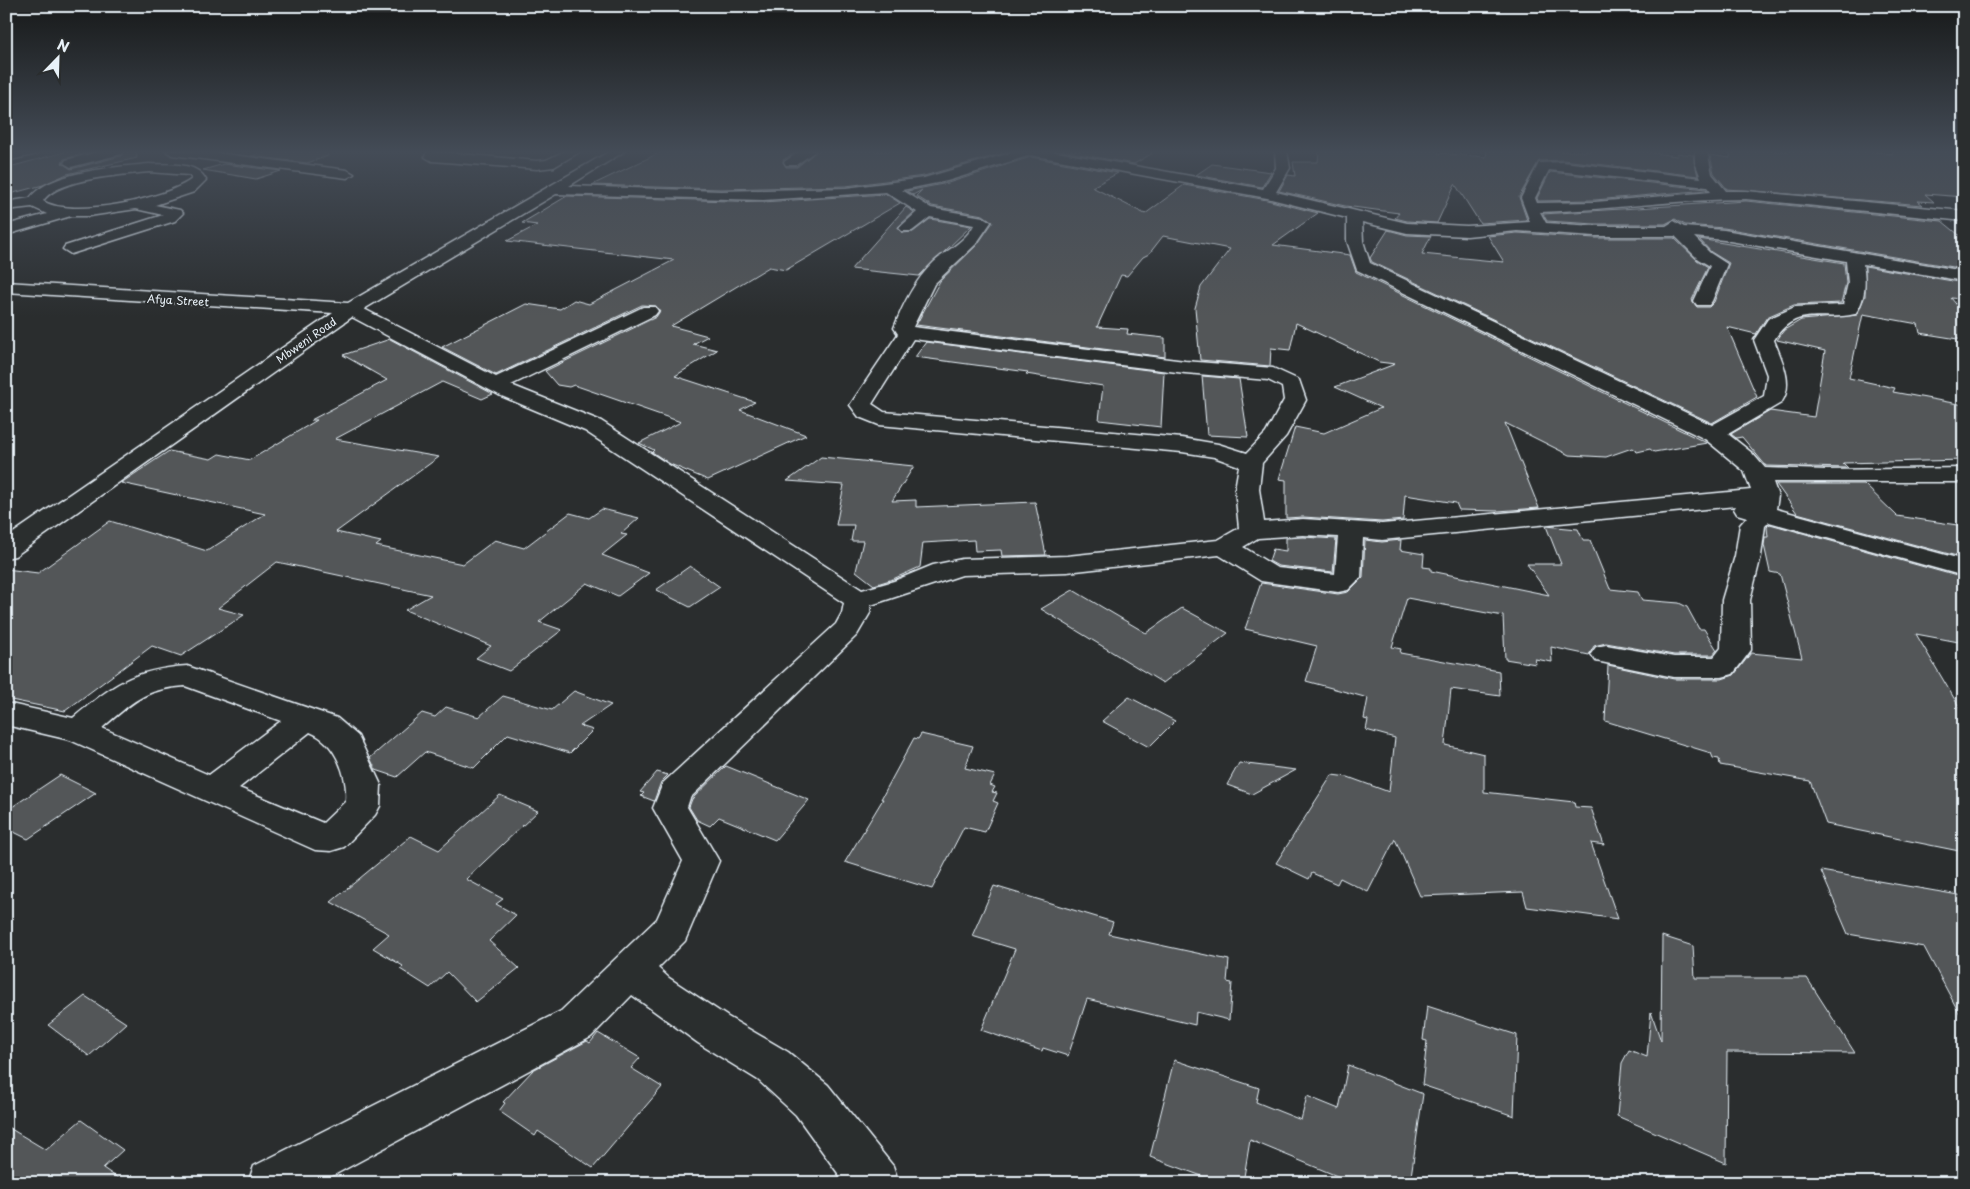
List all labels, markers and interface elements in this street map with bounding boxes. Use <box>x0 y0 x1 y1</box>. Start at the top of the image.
north arrow <box>32 32 82 82</box>
text: N <box>54 34 72 57</box>
street label: Afya Street <box>147 290 210 310</box>
street label: Mbweni Road <box>272 313 340 367</box>

